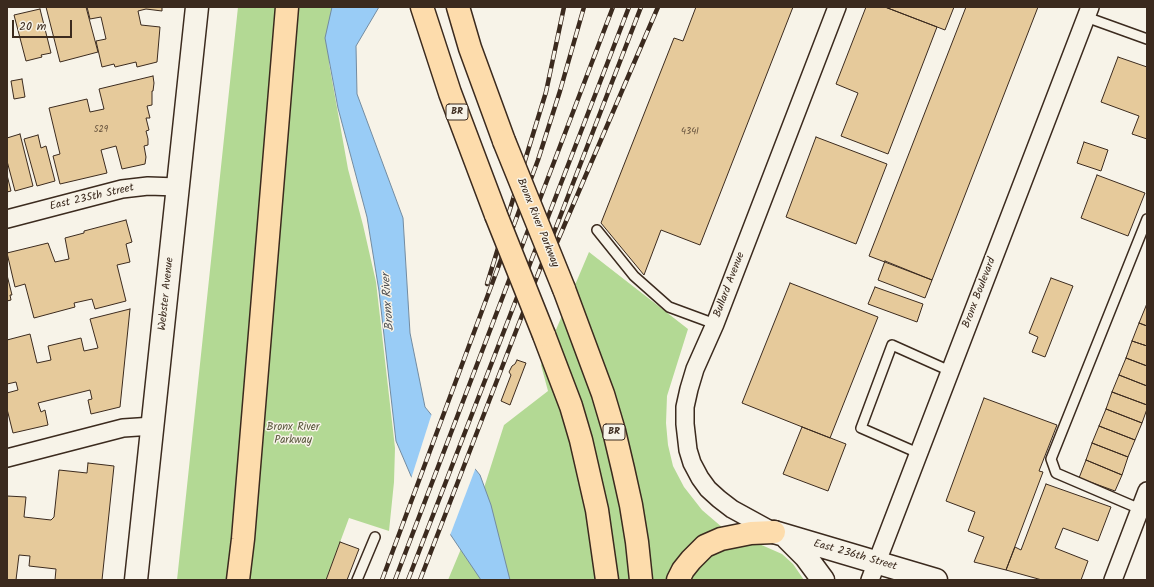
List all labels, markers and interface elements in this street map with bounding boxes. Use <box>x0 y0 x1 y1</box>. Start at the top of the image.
scale bar <box>14 12 74 38</box>
text: 20 m <box>19 17 46 36</box>
road number: BR <box>446 104 468 120</box>
house number: 529 <box>94 125 108 135</box>
house number: 4341 <box>681 127 699 137</box>
street label: Bronx River Parkway <box>513 177 561 269</box>
street label: East 235th Street <box>49 182 135 214</box>
street label: Bullard Avenue <box>712 251 748 319</box>
street label: Bronx Boulevard <box>960 256 1000 330</box>
street label: Webster Avenue <box>157 257 177 331</box>
water label: Bronx River <box>380 273 398 331</box>
park label: Bronx River Parkway <box>267 421 319 447</box>
road number: BR <box>603 424 625 440</box>
street label: East 236th Street <box>812 538 898 574</box>

